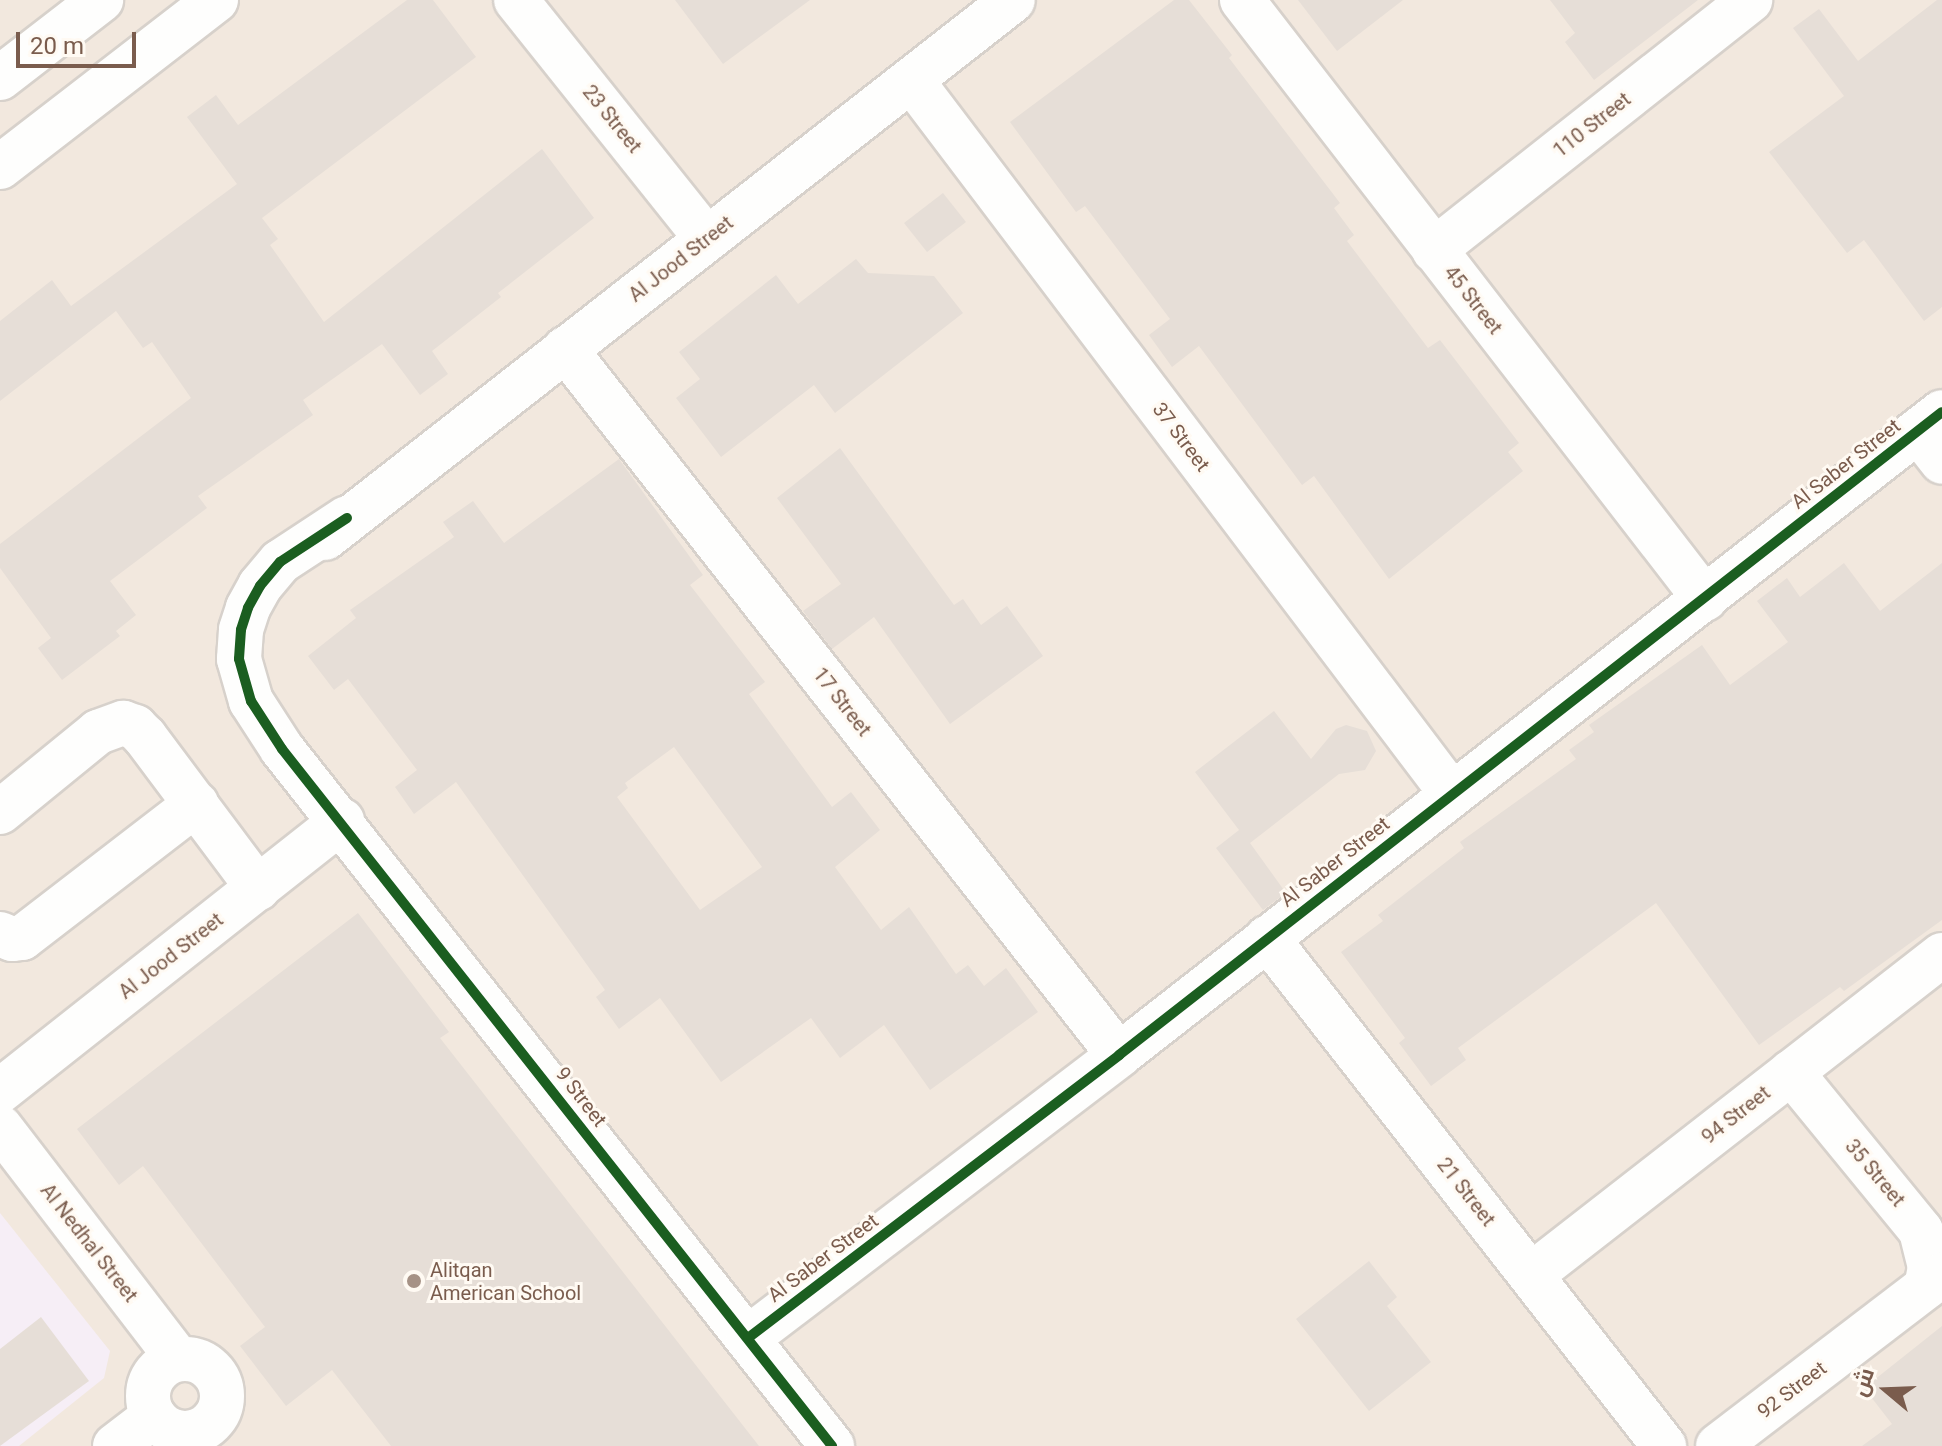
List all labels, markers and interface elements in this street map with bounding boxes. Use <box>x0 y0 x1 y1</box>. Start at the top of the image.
scale bar <box>20 16 140 66</box>
text: 20 m <box>30 32 84 60</box>
street label: 23 Street <box>577 80 647 158</box>
street label: 110 Street <box>1549 87 1635 163</box>
street label: Al Jood Street <box>624 211 738 307</box>
street label: 45 Street <box>1439 261 1507 339</box>
street label: 37 Street <box>1147 398 1215 476</box>
street label: Al Saber Street <box>1787 414 1905 514</box>
street label: 17 Street <box>808 663 876 741</box>
street label: Al Saber Street <box>1276 812 1394 912</box>
street label: Al Jood Street <box>114 908 228 1004</box>
street label: 9 Street <box>550 1062 612 1132</box>
street label: 94 Street <box>1697 1081 1775 1149</box>
street label: 35 Street <box>1840 1135 1910 1211</box>
street label: 21 Street <box>1432 1153 1500 1231</box>
street label: Al Nedhal Street <box>35 1179 143 1307</box>
street label: Al Saber Street <box>763 1209 883 1307</box>
place label: Alitqan American School <box>430 1258 581 1305</box>
marker: Alitqan American School <box>405 1272 423 1290</box>
north arrow <box>1846 1350 1926 1430</box>
street label: 92 Street <box>1753 1356 1831 1424</box>
text: ش <box>1846 1365 1879 1399</box>

